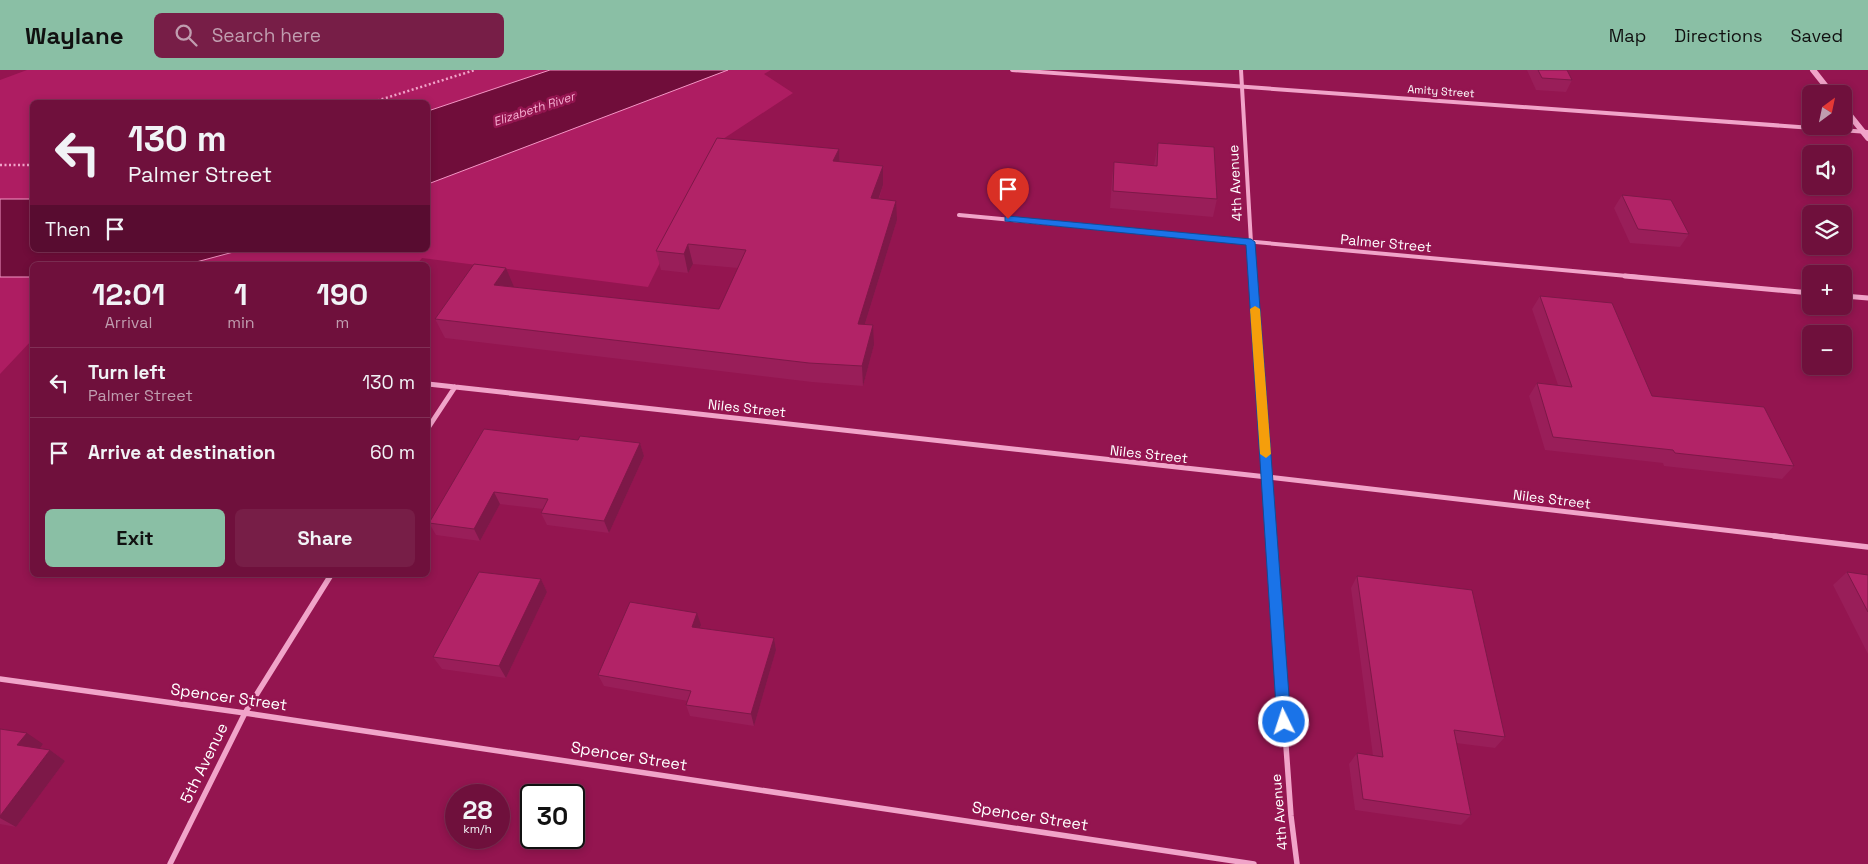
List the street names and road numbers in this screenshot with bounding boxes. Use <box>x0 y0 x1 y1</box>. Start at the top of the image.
street label: Amity Street <box>1407 82 1475 100</box>
street label: 4th Avenue <box>1224 144 1246 222</box>
street label: Palmer Street <box>1340 230 1432 256</box>
street label: Niles Street <box>707 395 787 421</box>
street label: Niles Street <box>1109 441 1189 467</box>
street label: Niles Street <box>1512 485 1592 513</box>
street label: Spencer Street <box>169 678 289 716</box>
street label: 5th Avenue <box>175 719 233 807</box>
street label: Spencer Street <box>569 736 689 776</box>
street label: 4th Avenue <box>1267 773 1291 851</box>
street label: Spencer Street <box>970 796 1090 836</box>

